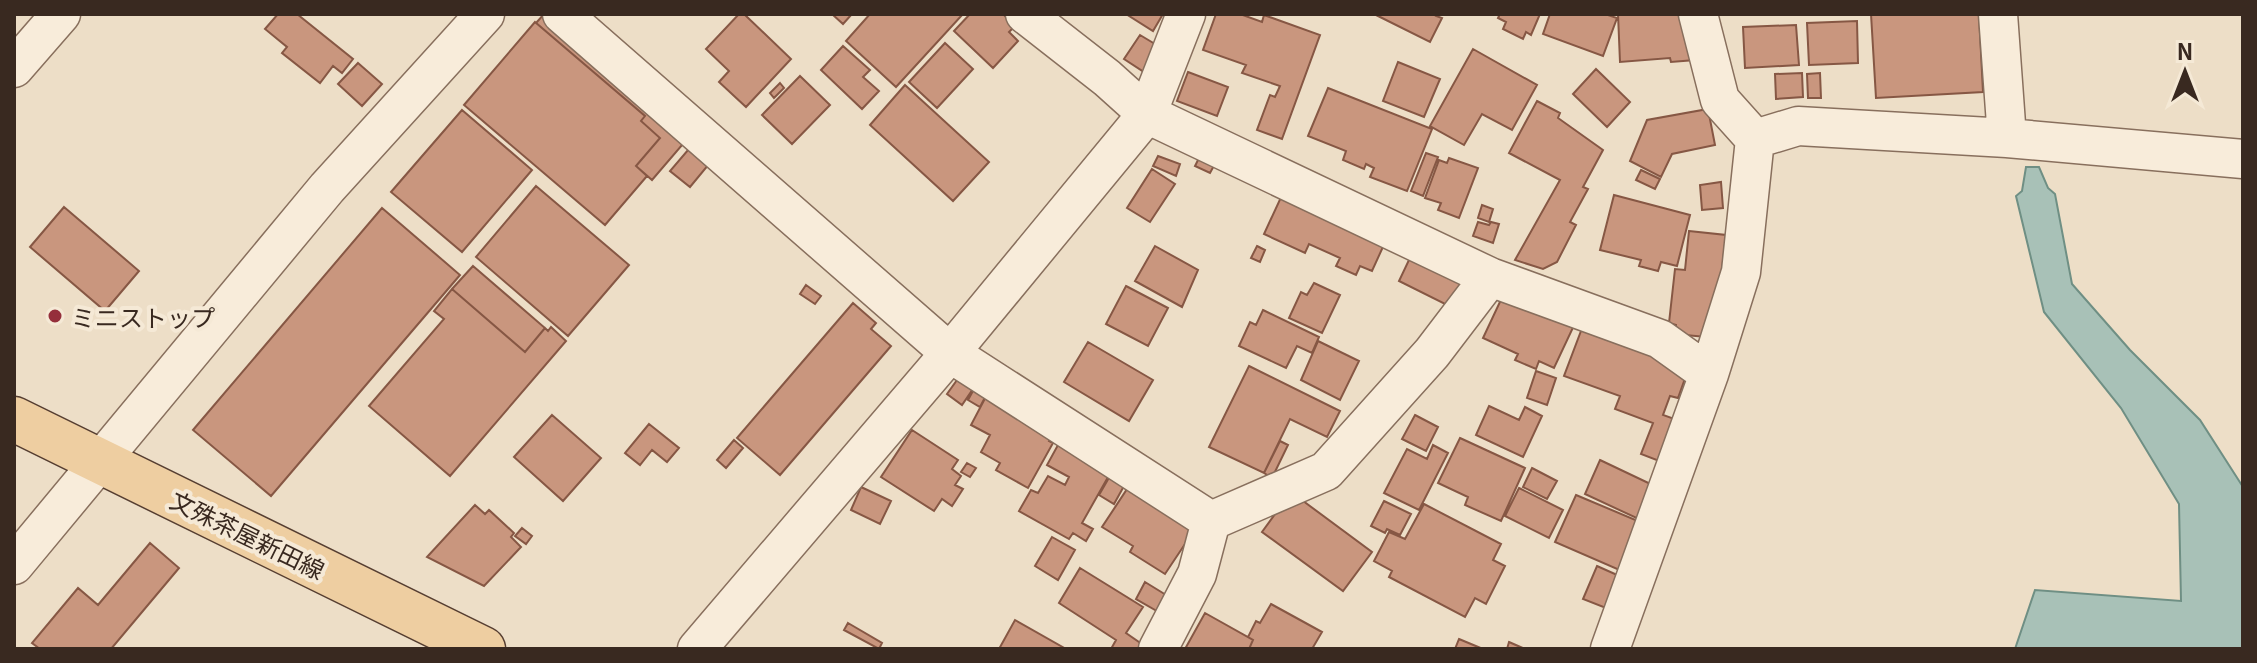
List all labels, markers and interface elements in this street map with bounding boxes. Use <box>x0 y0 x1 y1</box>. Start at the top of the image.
north arrow <box>2145 32 2225 112</box>
text: N <box>2177 34 2193 66</box>
place label: ミニストップ <box>71 299 215 334</box>
marker: ミニストップ <box>46 307 64 325</box>
street label: 文殊茶屋新田線 <box>165 481 331 587</box>

